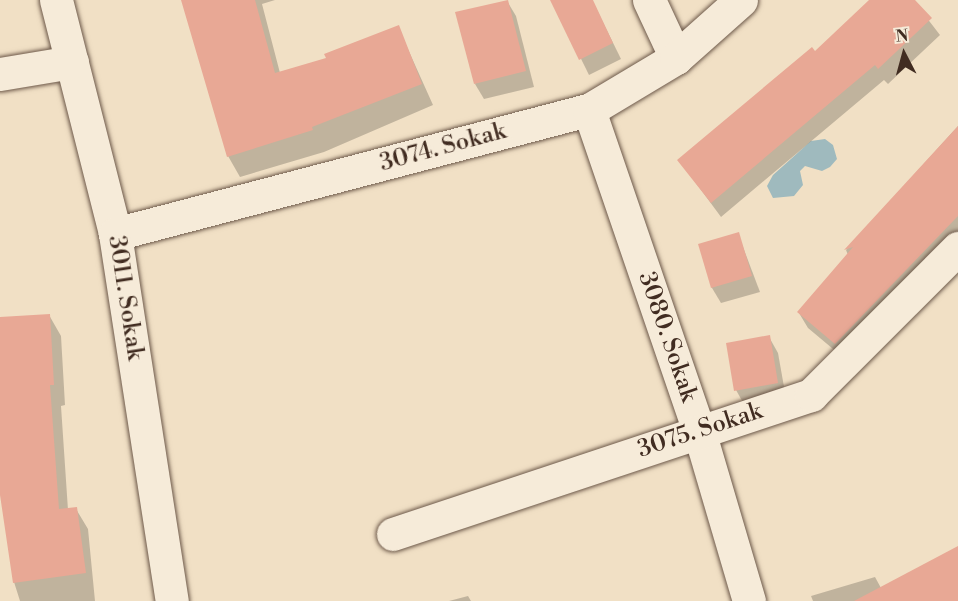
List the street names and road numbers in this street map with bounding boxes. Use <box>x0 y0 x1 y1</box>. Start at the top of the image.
street label: 3074. Sokak <box>377 117 509 179</box>
street label: 3011. Sokak <box>101 234 149 362</box>
street label: 3080. Sokak <box>631 268 703 406</box>
street label: 3075. Sokak <box>634 397 766 465</box>

